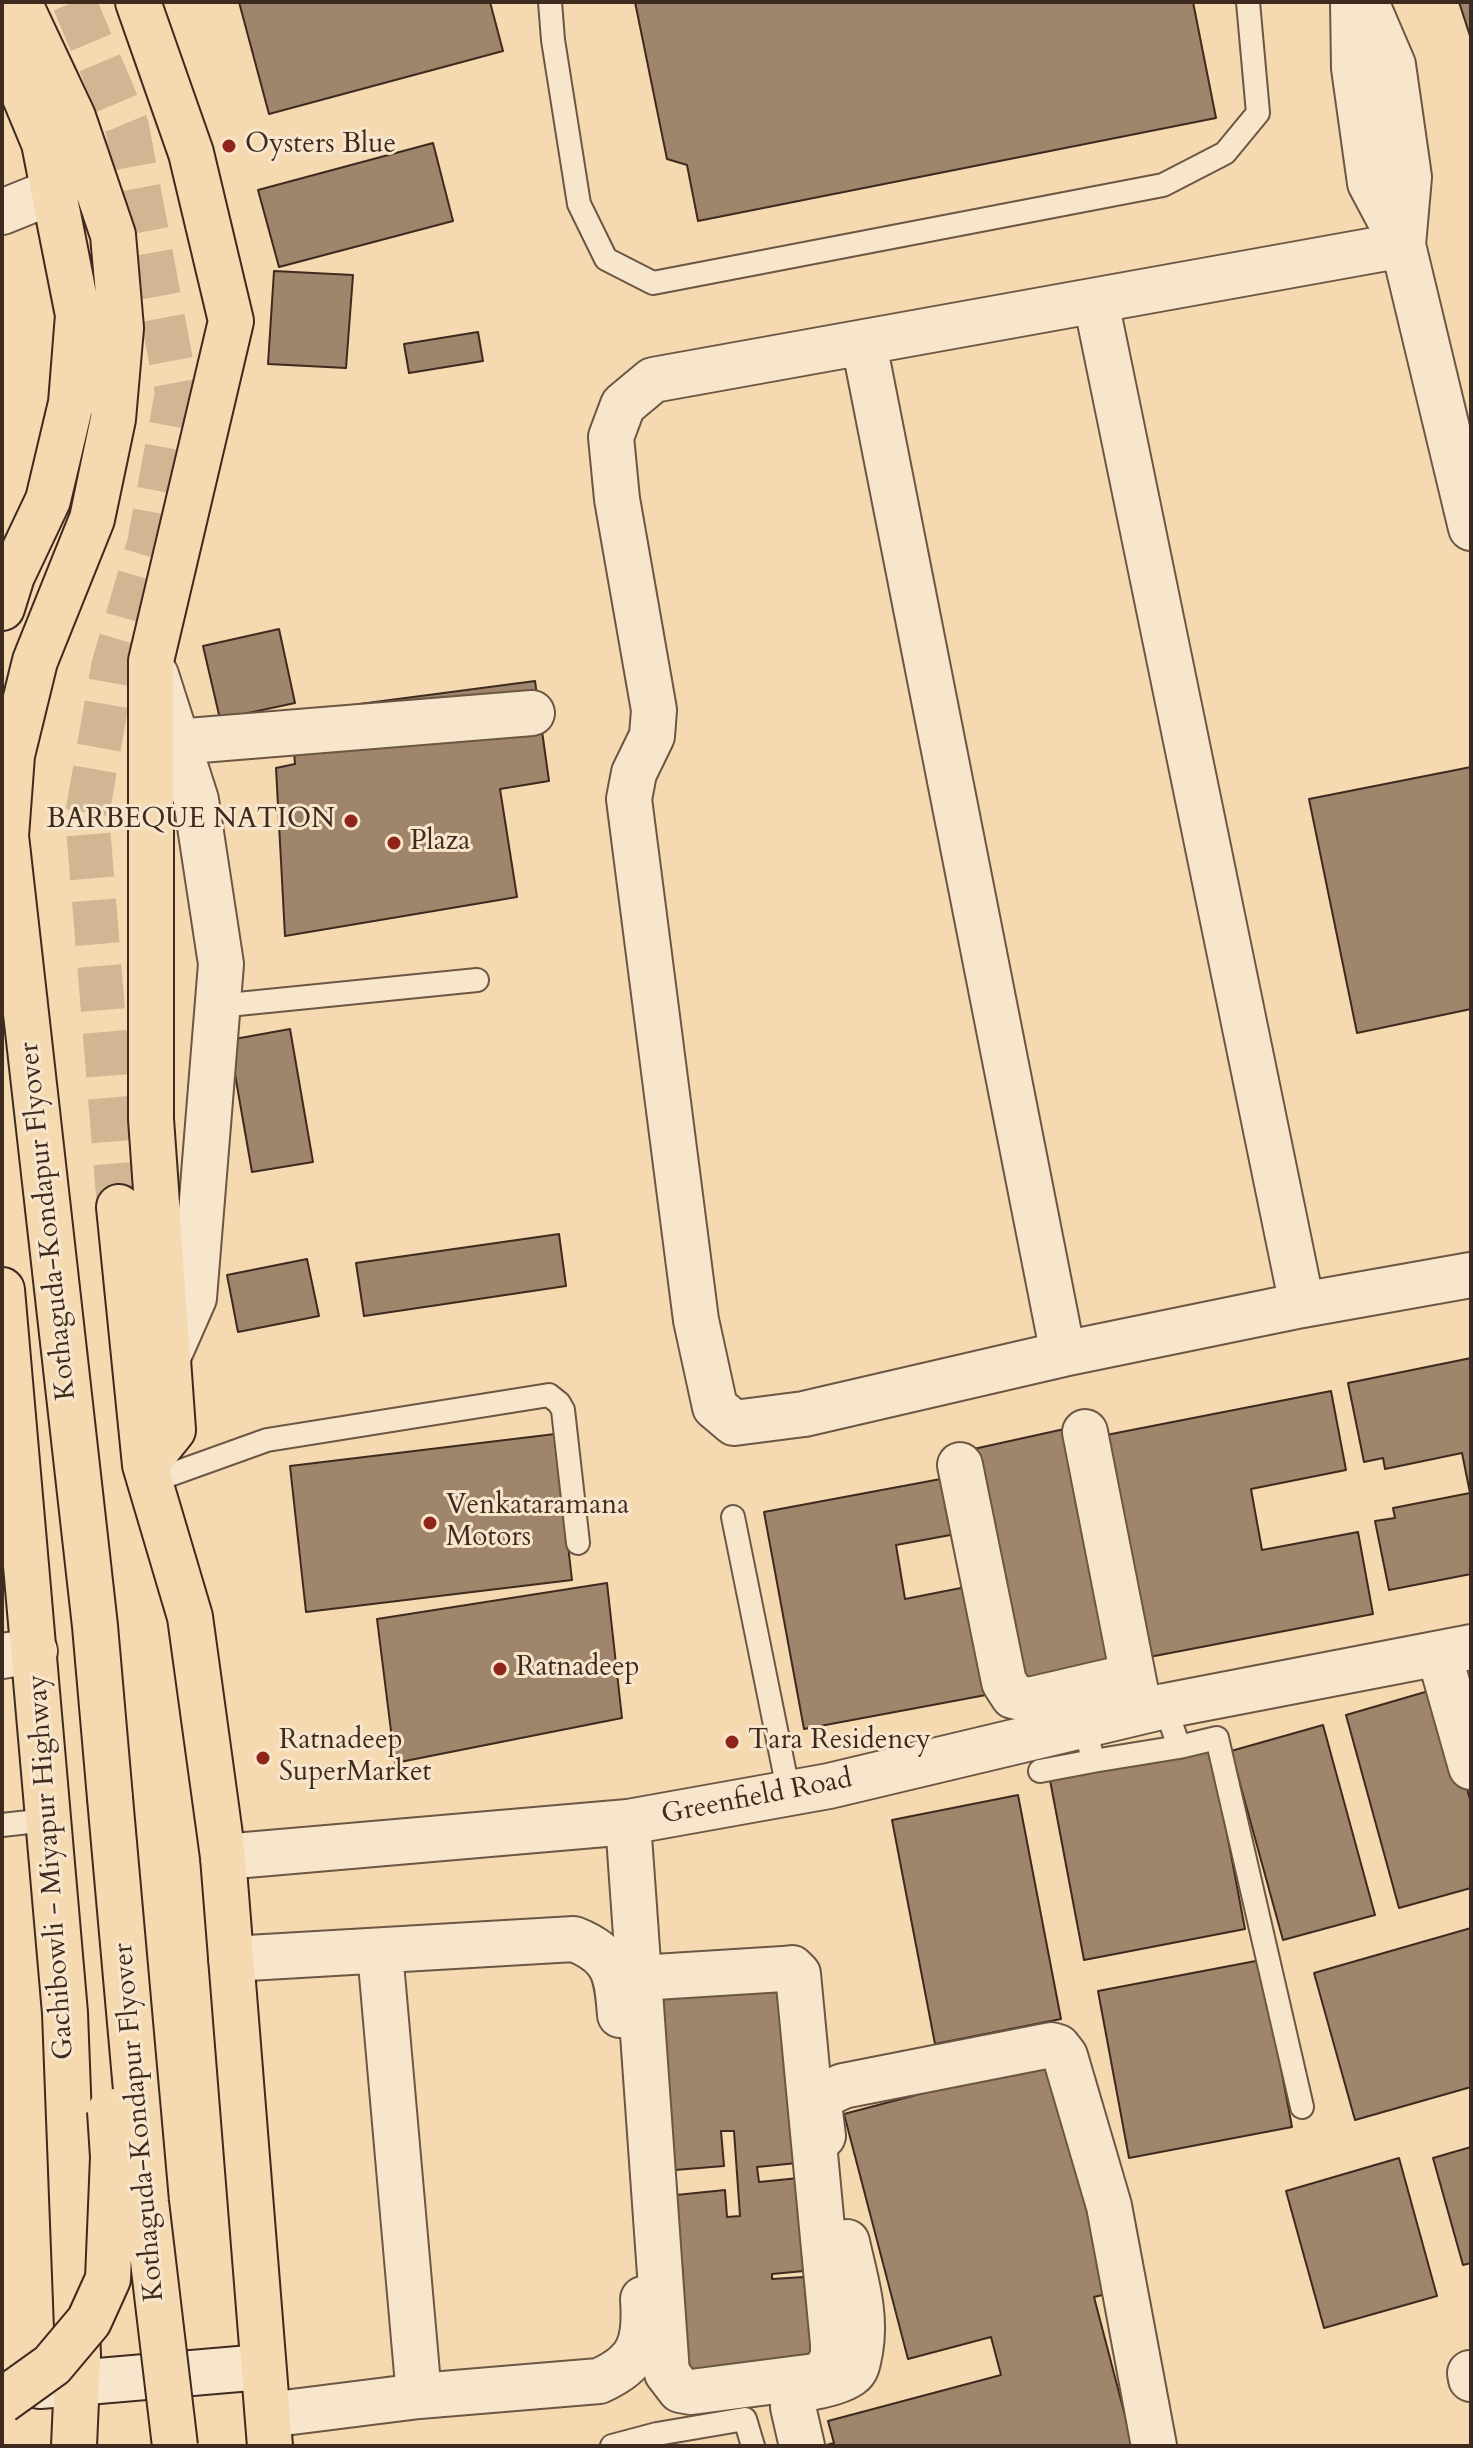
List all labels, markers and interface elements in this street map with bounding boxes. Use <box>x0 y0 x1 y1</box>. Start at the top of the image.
place label: Oysters Blue <box>245 129 396 163</box>
marker: Oysters Blue <box>220 137 238 155</box>
place label: BARBEQUE NATION <box>47 804 335 838</box>
marker: BARBEQUE NATION <box>342 812 360 830</box>
place label: Plaza <box>410 826 470 860</box>
marker: Plaza <box>385 834 403 852</box>
street label: Kothaguda-Kondapur Flyover <box>13 1040 85 1402</box>
place label: Venkataramana Motors <box>446 1490 629 1556</box>
marker: Venkataramana Motors <box>421 1514 439 1532</box>
place label: Ratnadeep <box>516 1652 640 1686</box>
marker: Ratnadeep <box>491 1660 509 1678</box>
street label: Gachibowli - Miyapur Highway <box>22 1673 82 2061</box>
place label: Ratnadeep SuperMarket <box>279 1725 431 1791</box>
place label: Tara Residency <box>748 1725 931 1759</box>
marker: Tara Residency <box>723 1733 741 1751</box>
marker: Ratnadeep SuperMarket <box>254 1749 272 1767</box>
street label: Greenfield Road <box>659 1763 855 1833</box>
street label: Kothaguda-Kondapur Flyover <box>108 1941 172 2303</box>

